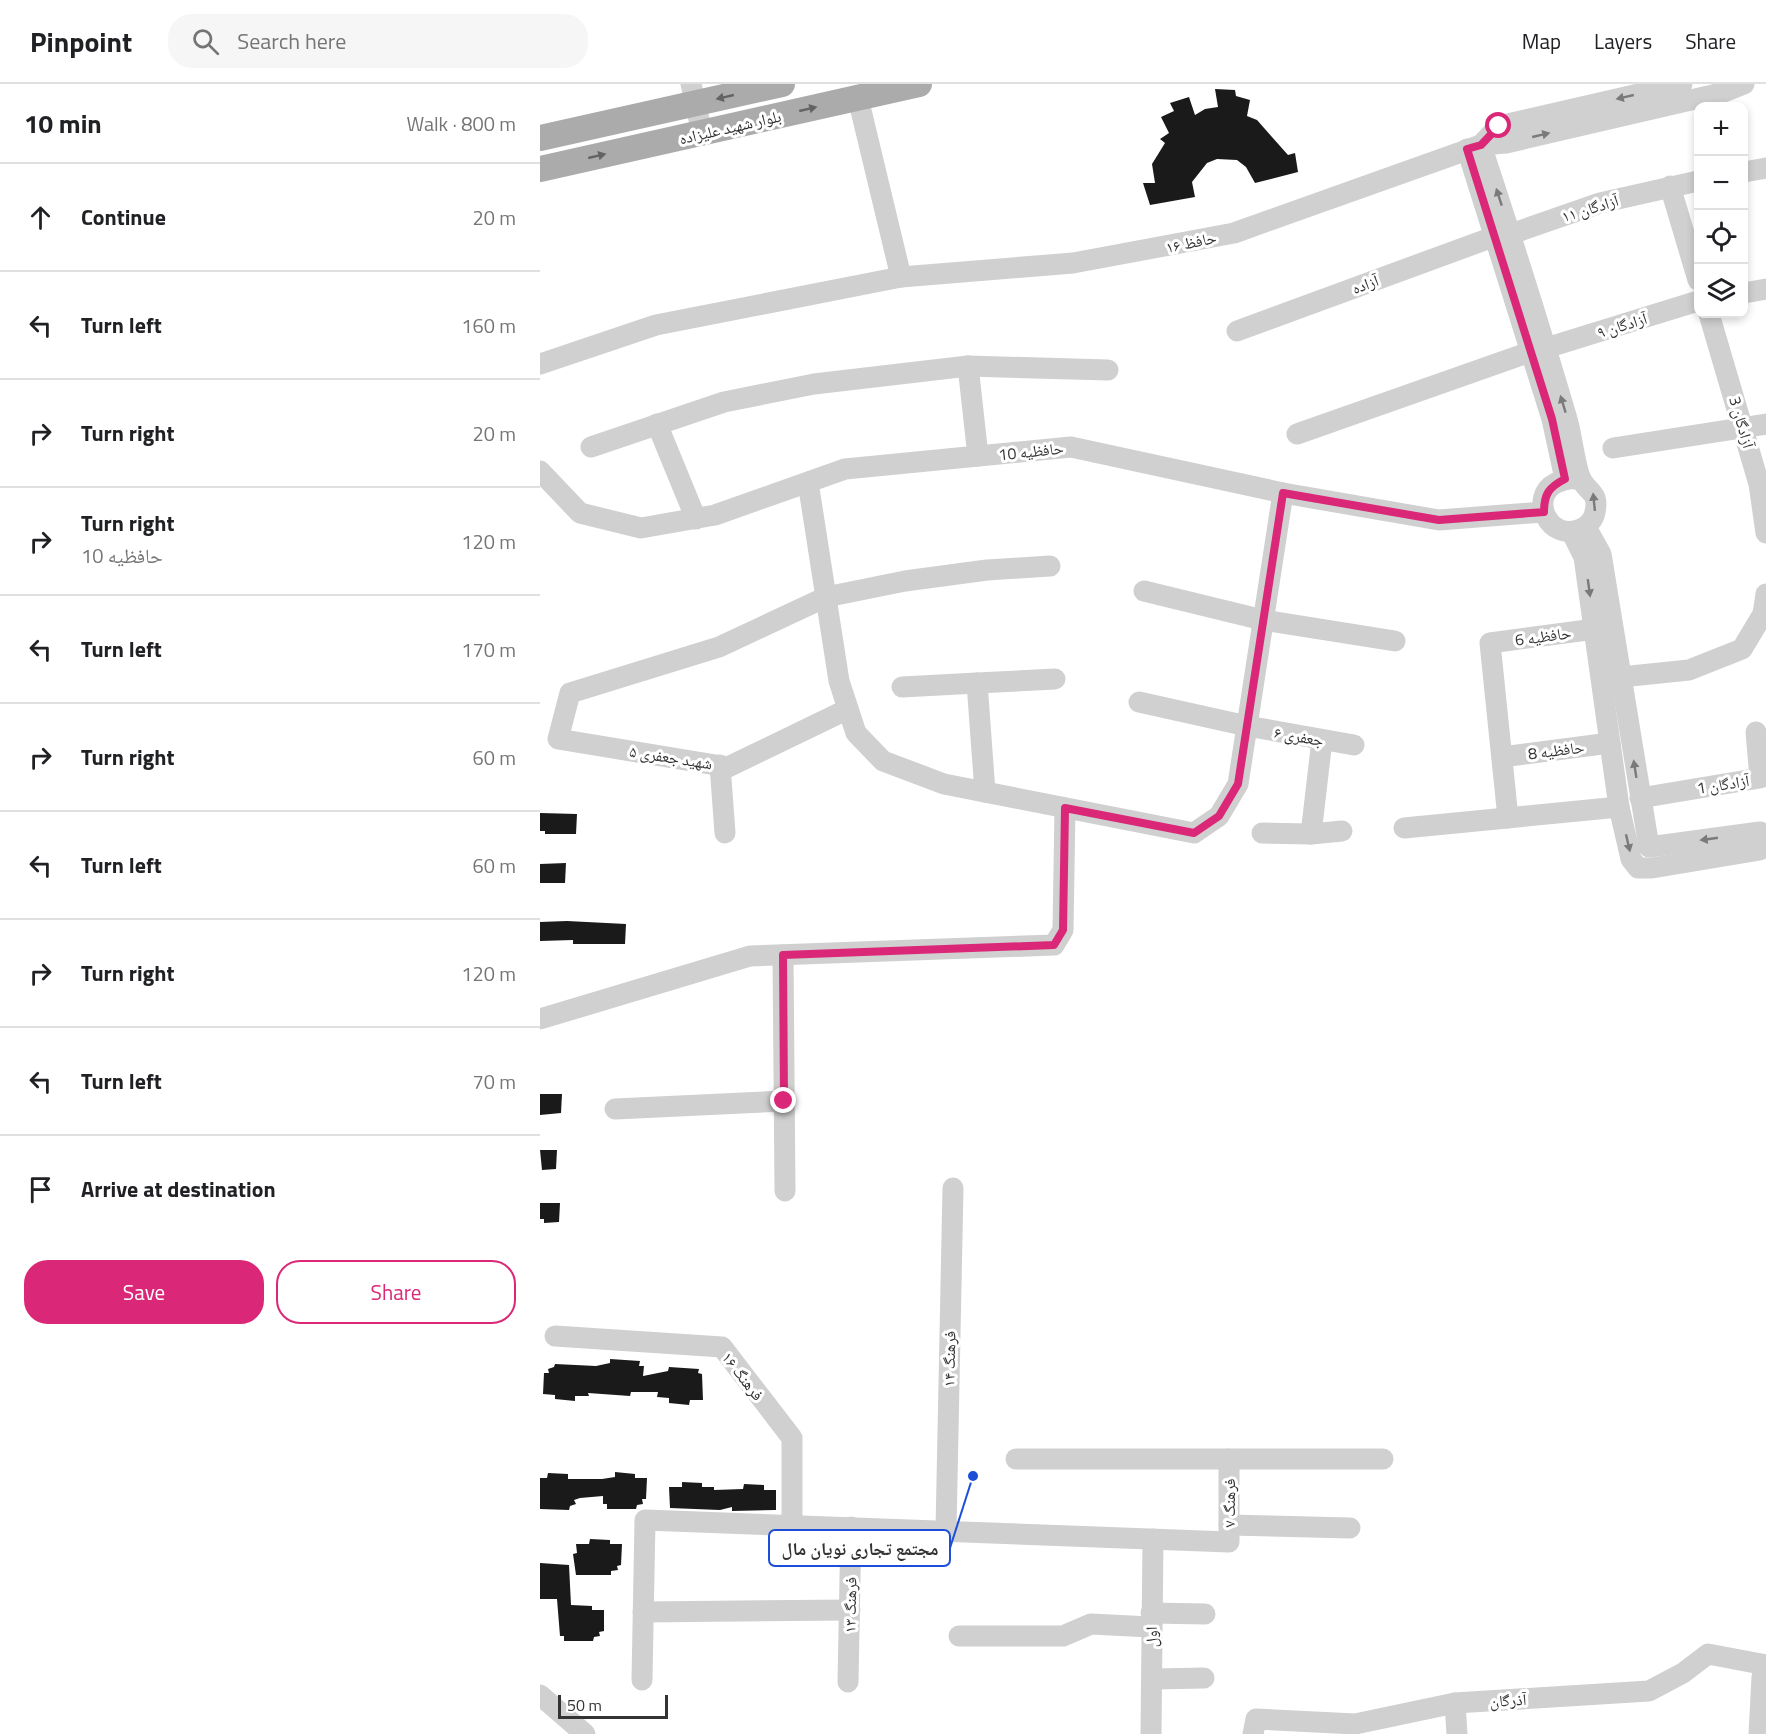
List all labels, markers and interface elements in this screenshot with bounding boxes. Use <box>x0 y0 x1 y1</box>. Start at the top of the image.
search box <box>168 14 588 68</box>
text: Pinpoint <box>30 20 132 63</box>
text: Search here <box>237 24 346 58</box>
icon: search <box>189 25 222 58</box>
text: Map <box>1522 25 1561 57</box>
text: Layers <box>1594 25 1652 57</box>
text: Share <box>1685 25 1736 57</box>
one-way arrow <box>715 93 734 102</box>
one-way arrow <box>1616 93 1635 102</box>
map controls <box>1694 102 1748 318</box>
button: + <box>1694 102 1748 156</box>
text: 10 min <box>24 104 102 143</box>
street label: بلوار شهید علیزاده <box>677 104 783 150</box>
one-way arrow <box>799 104 818 113</box>
text: Walk · 800 m <box>407 108 516 139</box>
route start <box>1485 112 1511 138</box>
one-way arrow <box>1532 130 1551 139</box>
one-way arrow <box>588 151 607 160</box>
button: − <box>1694 156 1748 210</box>
one-way arrow <box>1493 188 1503 206</box>
street label: آزادگان ۱۱ <box>1559 188 1622 228</box>
text: Continue <box>81 200 166 234</box>
icon: ahead <box>24 201 57 234</box>
text: 20 m <box>472 202 516 233</box>
button: locate <box>1694 210 1748 264</box>
street label: حافظ ۱۶ <box>1163 225 1219 259</box>
button: layers <box>1694 264 1748 318</box>
street label: آزاده <box>1348 268 1383 300</box>
street label: آزادگان ۹ <box>1594 306 1651 344</box>
text: Turn left <box>81 308 162 342</box>
icon: left <box>24 309 57 342</box>
text: 160 m <box>461 310 516 341</box>
street label: آزادگان 3 <box>1723 393 1761 452</box>
one-way arrow <box>1558 395 1567 413</box>
text: Turn right <box>81 416 175 450</box>
icon: right <box>24 417 57 450</box>
text: 20 m <box>472 418 516 449</box>
street label: حافظیه 10 <box>997 436 1065 466</box>
one-way arrow <box>1589 493 1599 512</box>
text: Turn right <box>81 506 175 540</box>
icon: right <box>24 525 57 558</box>
text: 120 m <box>461 526 516 557</box>
text: حافظیه 10 <box>81 540 163 571</box>
one-way arrow <box>1584 579 1593 598</box>
street label: حافظیه 6 <box>1513 620 1573 652</box>
text: Turn left <box>81 632 162 666</box>
icon: left <box>24 633 57 666</box>
text: 170 m <box>461 634 516 665</box>
street label: جعفری ۶ <box>1272 720 1326 752</box>
street label: حافظیه 8 <box>1526 735 1586 765</box>
street label: شهید جعفری ۵ <box>628 739 714 775</box>
text: Turn right <box>81 740 175 774</box>
icon: right <box>24 741 57 774</box>
text: 60 m <box>472 742 516 773</box>
one-way arrow <box>1631 759 1640 778</box>
street label: آزادگان 1 <box>1695 768 1752 800</box>
one-way arrow <box>1623 834 1633 853</box>
one-way arrow <box>1699 834 1718 844</box>
text: Turn left <box>81 848 162 882</box>
icon: left <box>24 849 57 882</box>
text: 60 m <box>472 850 516 881</box>
text: Turn right <box>81 956 175 990</box>
icon: right <box>24 957 57 990</box>
text: 120 m <box>461 958 516 989</box>
text: Turn left <box>81 1064 162 1098</box>
icon: left <box>24 1065 57 1098</box>
text: 70 m <box>472 1066 516 1097</box>
route end <box>770 1087 796 1113</box>
text: Arrive at destination <box>81 1172 276 1206</box>
icon: arrive <box>24 1173 57 1206</box>
button: Save <box>24 1260 264 1324</box>
button: Share <box>276 1260 516 1324</box>
street label: فرهنگ ۱۴ <box>937 1331 961 1387</box>
street label: فرهنگ ۱۶ <box>716 1346 770 1406</box>
street label: فرهنگ ۷ <box>1217 1478 1241 1528</box>
callout: مجتمع تجاری نویان مال <box>769 1530 950 1566</box>
text: مجتمع تجاری نویان مال <box>782 1535 938 1562</box>
street label: فرهنگ ۱۳ <box>838 1577 862 1633</box>
street label: اول <box>1139 1626 1163 1648</box>
street label: آذرگان <box>1489 1687 1528 1713</box>
scale bar <box>558 1692 668 1720</box>
text: 50 m <box>567 1693 602 1717</box>

